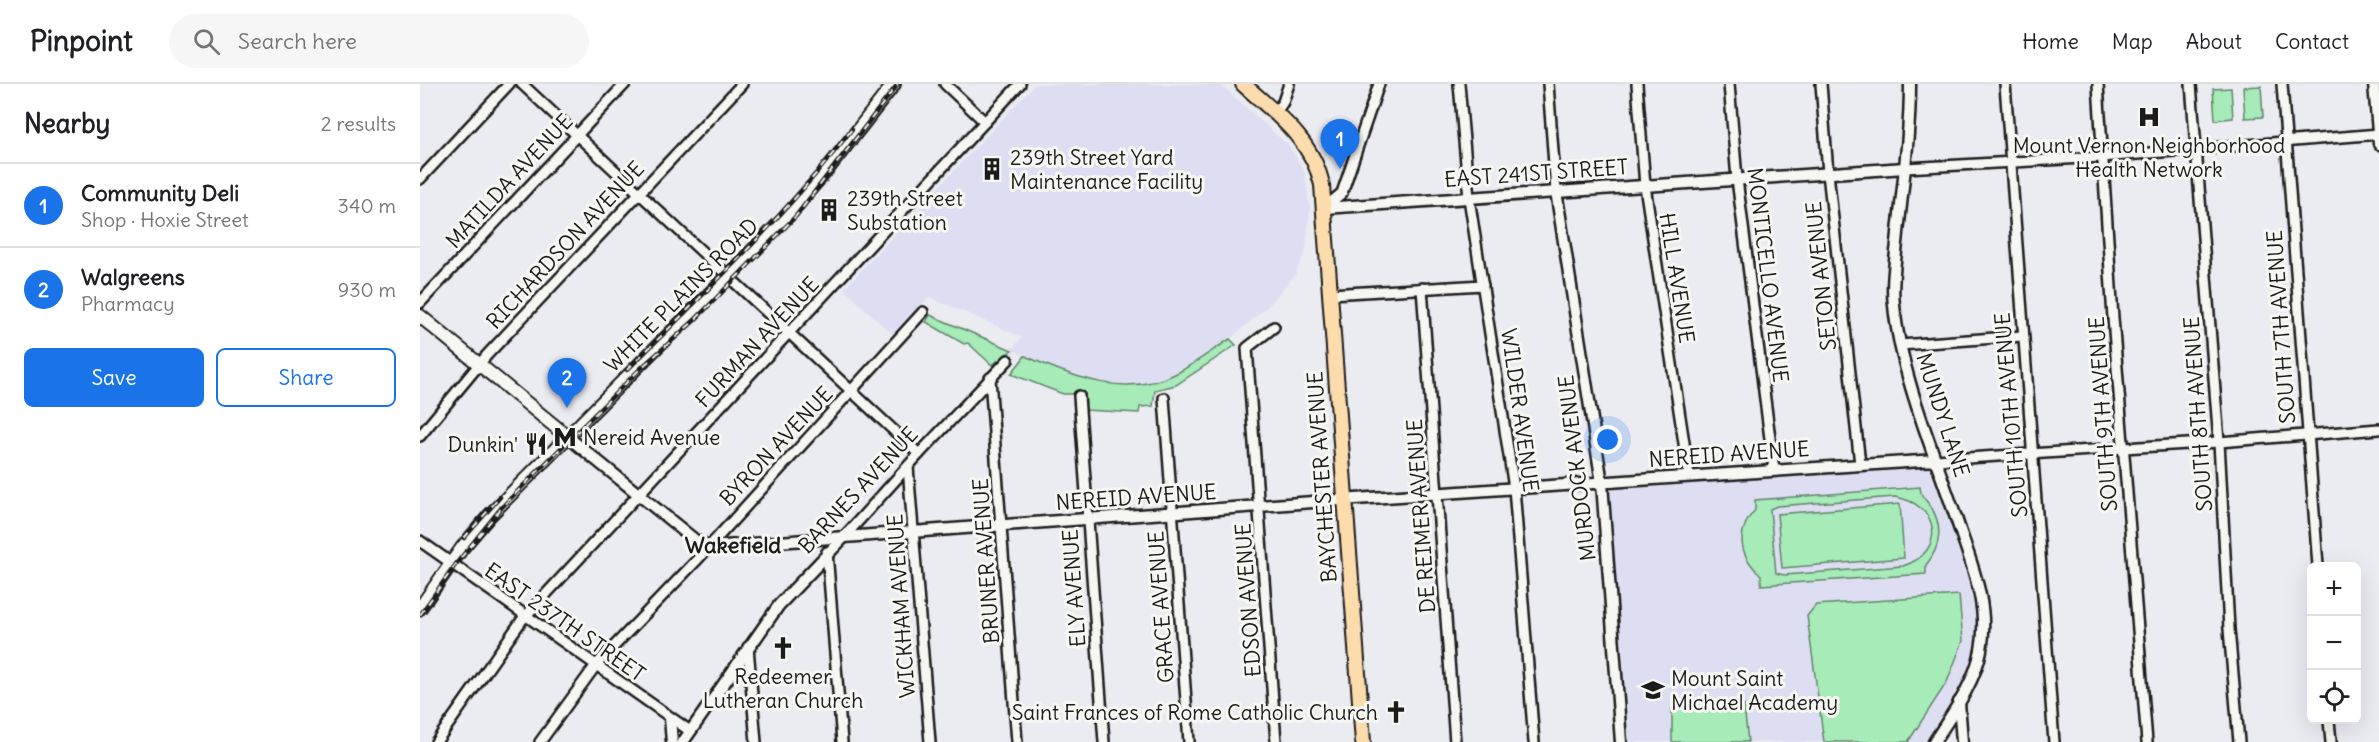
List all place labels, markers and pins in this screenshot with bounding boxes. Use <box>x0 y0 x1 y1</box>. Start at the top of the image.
hospital icon: Mount Vernon Neighborhood Health Network <box>2136 104 2162 130</box>
pin: 1 <box>1320 120 1360 169</box>
place label: Mount Vernon Neighborhood Health Network <box>2013 132 2285 183</box>
place label: 239th Street Yard Maintenance Facility <box>1010 144 1203 195</box>
building icon: 239th Street Yard Maintenance Facility <box>979 156 1005 182</box>
place label: 239th Street Substation <box>847 185 963 236</box>
building icon: 239th Street Substation <box>816 197 842 223</box>
pin: 2 <box>548 358 586 408</box>
metro station icon: Nereid Avenue <box>552 424 578 450</box>
place label: Nereid Avenue <box>583 424 720 451</box>
place label: Dunkin' <box>447 431 518 458</box>
restaurant icon: Dunkin' <box>523 431 549 457</box>
church icon: Redeemer Lutheran Church <box>770 635 796 661</box>
place label: Redeemer Lutheran Church <box>703 663 863 714</box>
place label: Mount Saint Michael Academy <box>1671 665 1838 716</box>
school or university icon: Mount Saint Michael Academy <box>1640 677 1666 703</box>
place label: Saint Frances of Rome Catholic Church <box>1012 699 1378 726</box>
church icon: Saint Frances of Rome Catholic Church <box>1383 699 1409 725</box>

